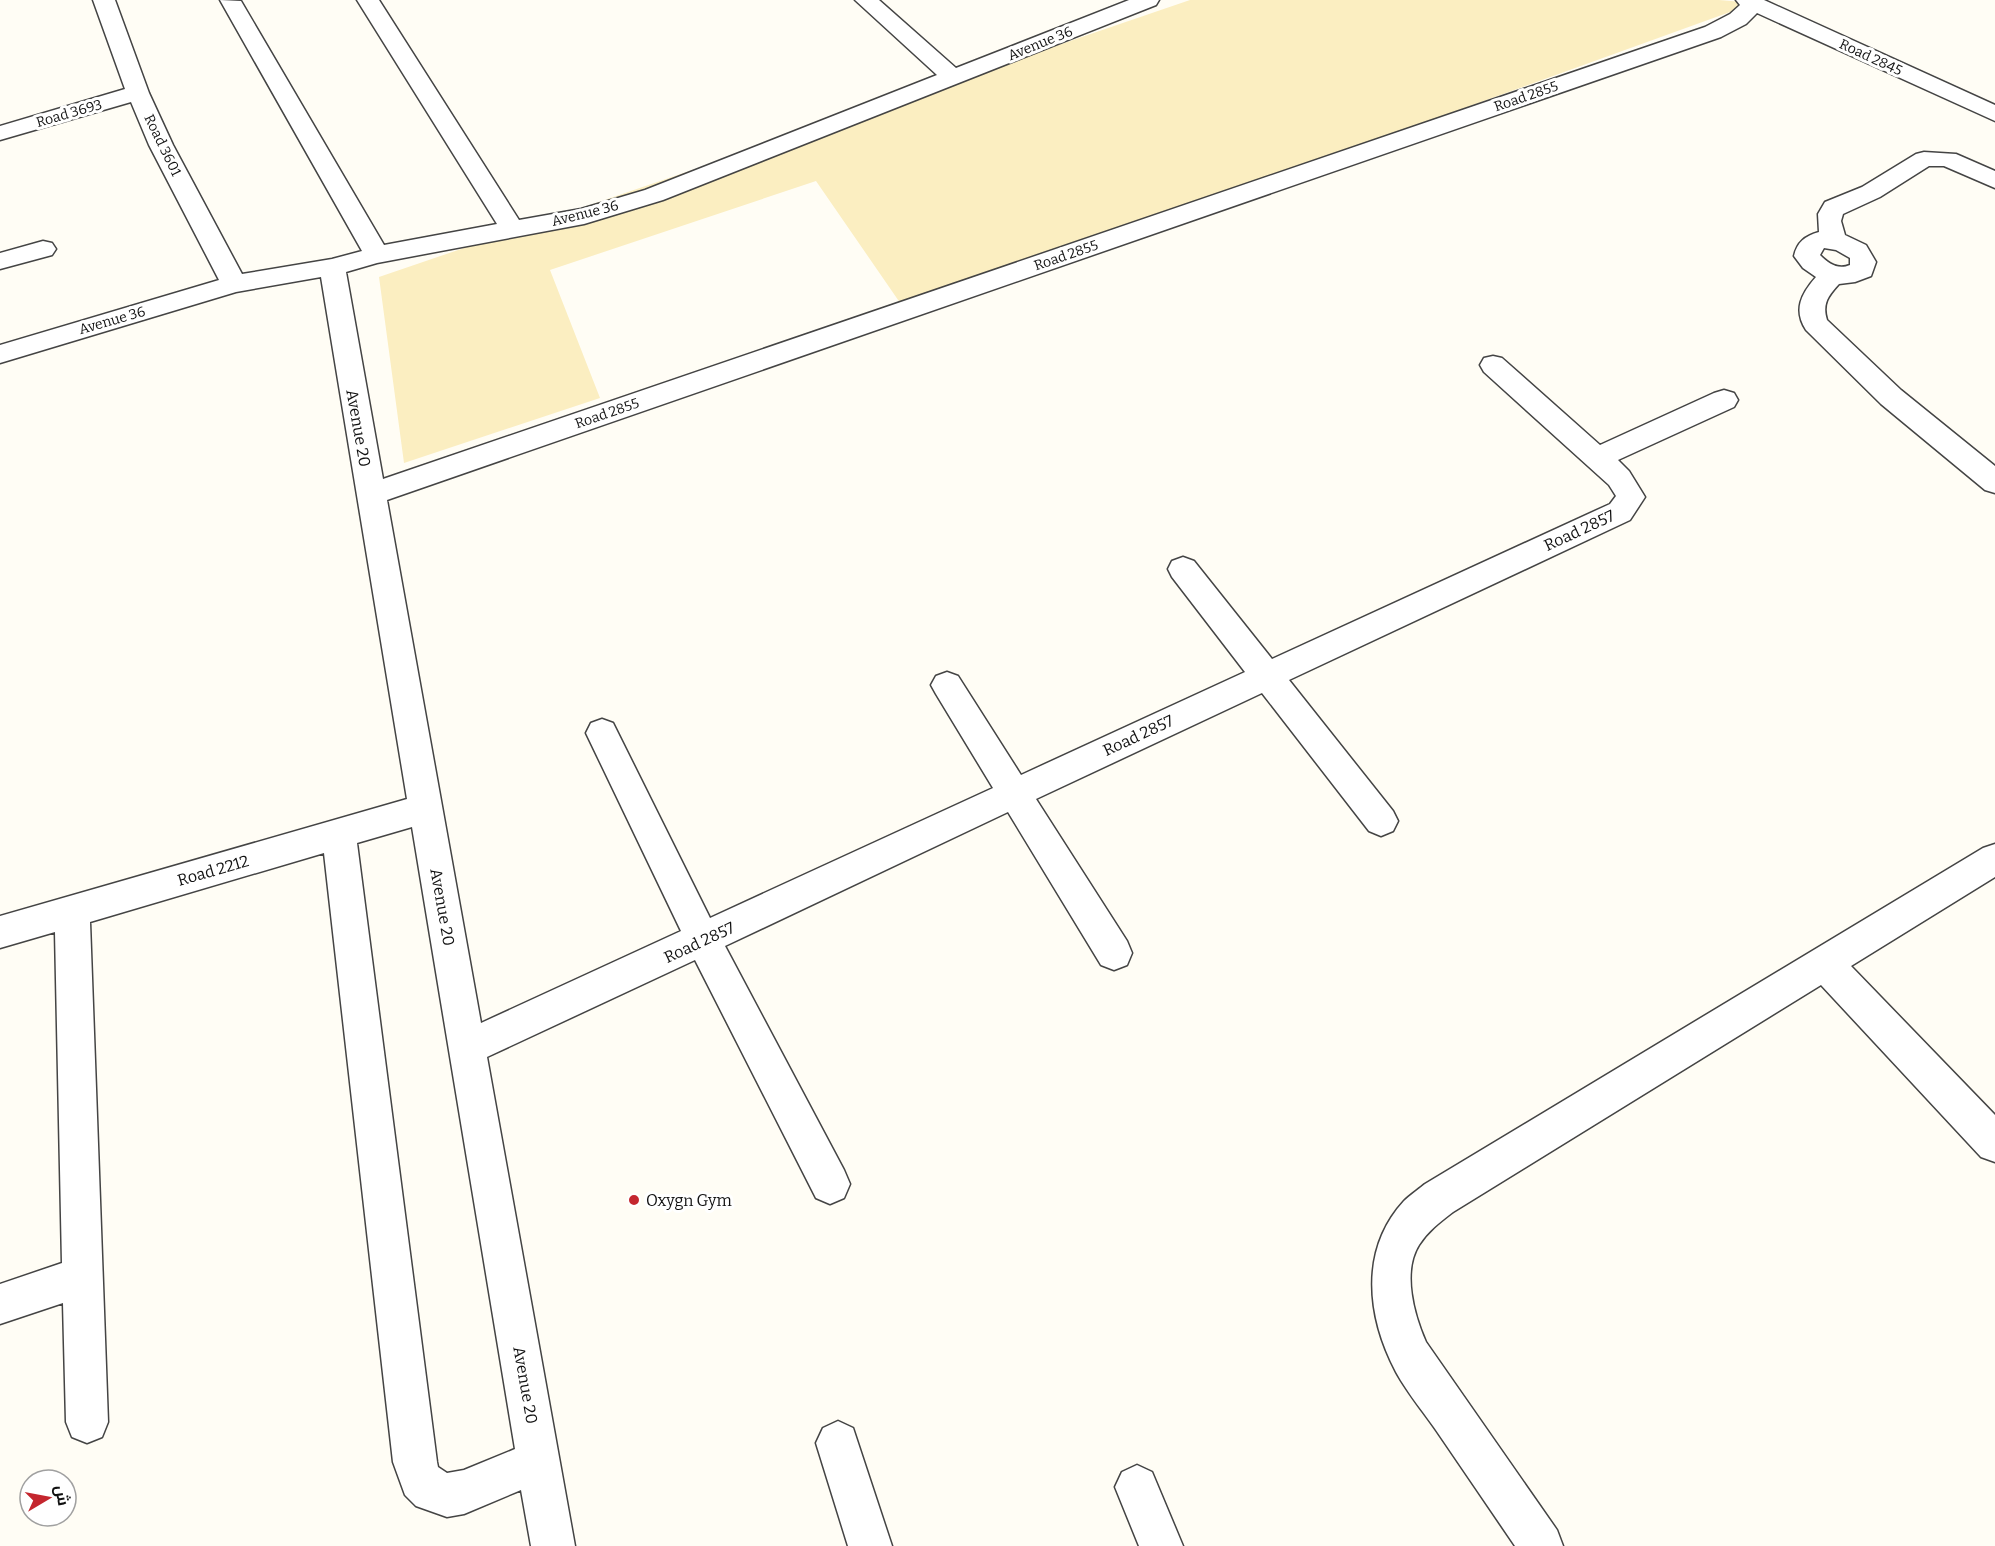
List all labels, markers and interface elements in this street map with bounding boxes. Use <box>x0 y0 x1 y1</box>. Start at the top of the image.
street label: Avenue 36 <box>1005 23 1075 64</box>
street label: Road 2845 <box>1837 36 1905 79</box>
street label: Road 2855 <box>1492 78 1560 115</box>
street label: Road 3693 <box>34 96 104 131</box>
street label: Road 3601 <box>140 112 185 179</box>
street label: Avenue 36 <box>550 197 620 230</box>
street label: Road 2855 <box>1032 237 1100 274</box>
street label: Avenue 36 <box>77 303 147 338</box>
street label: Avenue 20 <box>342 388 375 468</box>
street label: Road 2855 <box>573 395 641 432</box>
street label: Road 2857 <box>1541 506 1617 555</box>
street label: Road 2857 <box>1100 711 1176 760</box>
street label: Road 2212 <box>175 851 251 890</box>
street label: Avenue 20 <box>426 867 459 947</box>
street label: Road 2857 <box>661 918 737 967</box>
place label: Oxygn Gym <box>646 1191 732 1210</box>
marker: Oxygn Gym <box>627 1193 641 1207</box>
street label: Avenue 20 <box>509 1345 542 1425</box>
north arrow <box>18 1468 78 1528</box>
text: ش <box>51 1484 73 1507</box>

